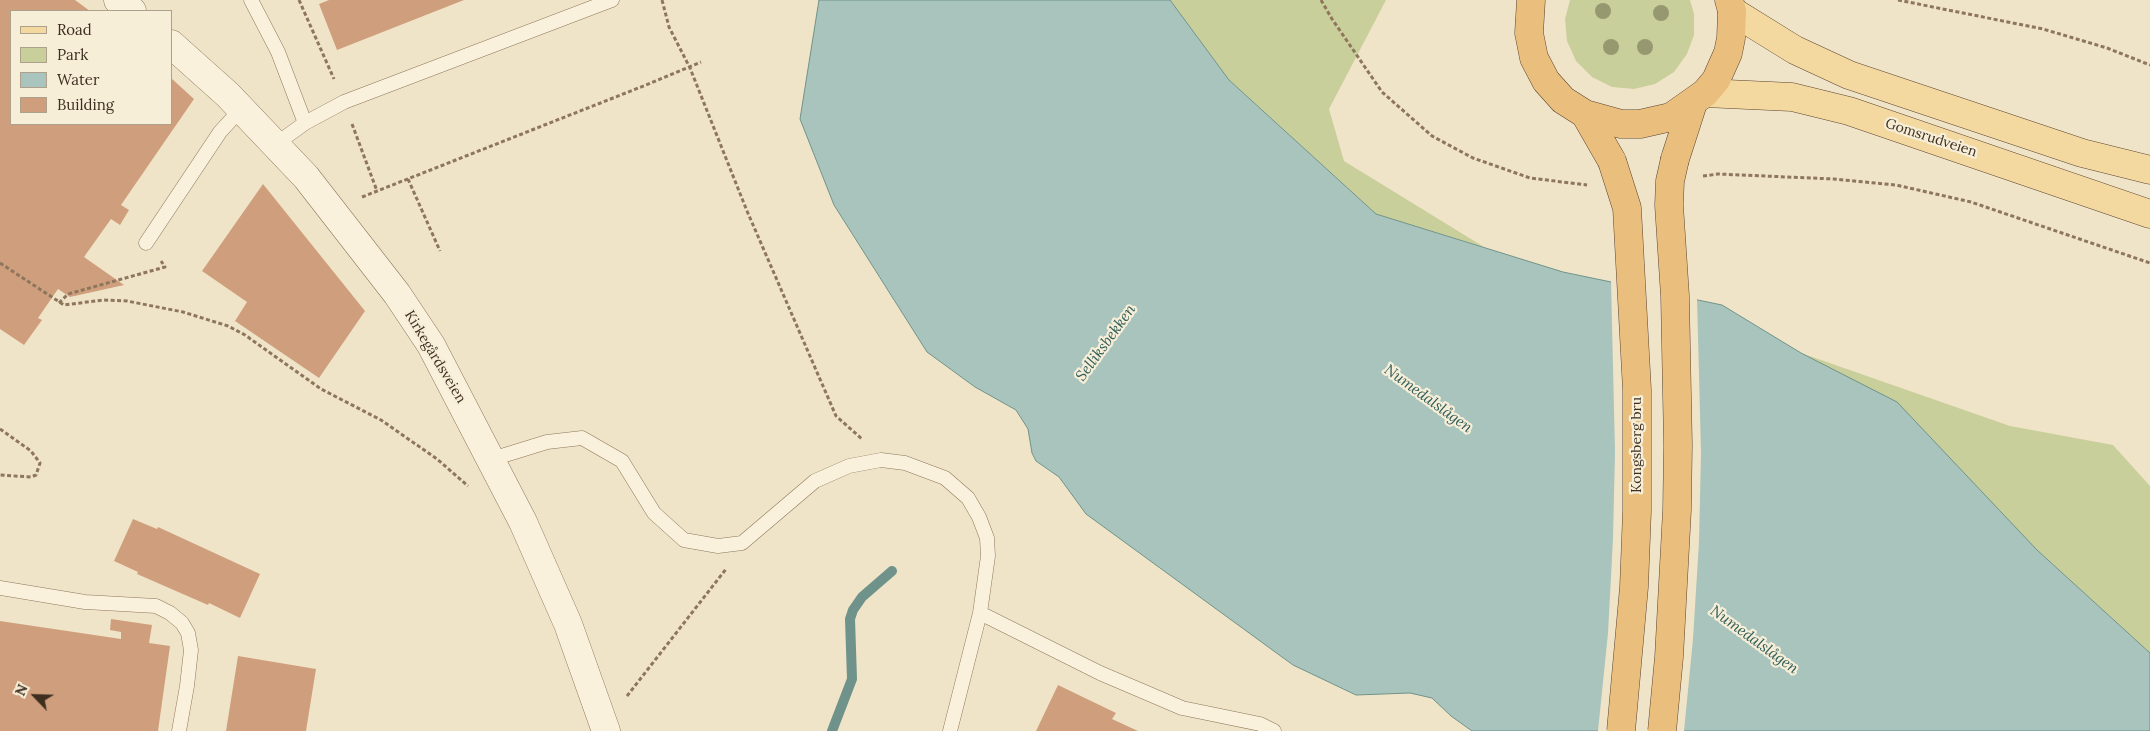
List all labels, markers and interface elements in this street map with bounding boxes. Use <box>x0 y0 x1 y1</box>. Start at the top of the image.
legend <box>10 10 172 125</box>
text: Road <box>57 20 92 39</box>
text: Park <box>57 45 88 64</box>
text: Water <box>57 70 99 89</box>
text: Building <box>57 95 114 114</box>
street label: Gomsrudveien <box>1883 115 1979 161</box>
water label: Selliksbekken <box>1072 301 1140 385</box>
street label: Kirkegårdsveien <box>401 308 469 406</box>
water label: Numedalslågen <box>1380 361 1476 437</box>
street label: Kongsberg bru <box>1629 397 1645 493</box>
water label: Numedalslågen <box>1706 602 1802 678</box>
north arrow <box>10 671 60 721</box>
text: N <box>11 681 32 699</box>

